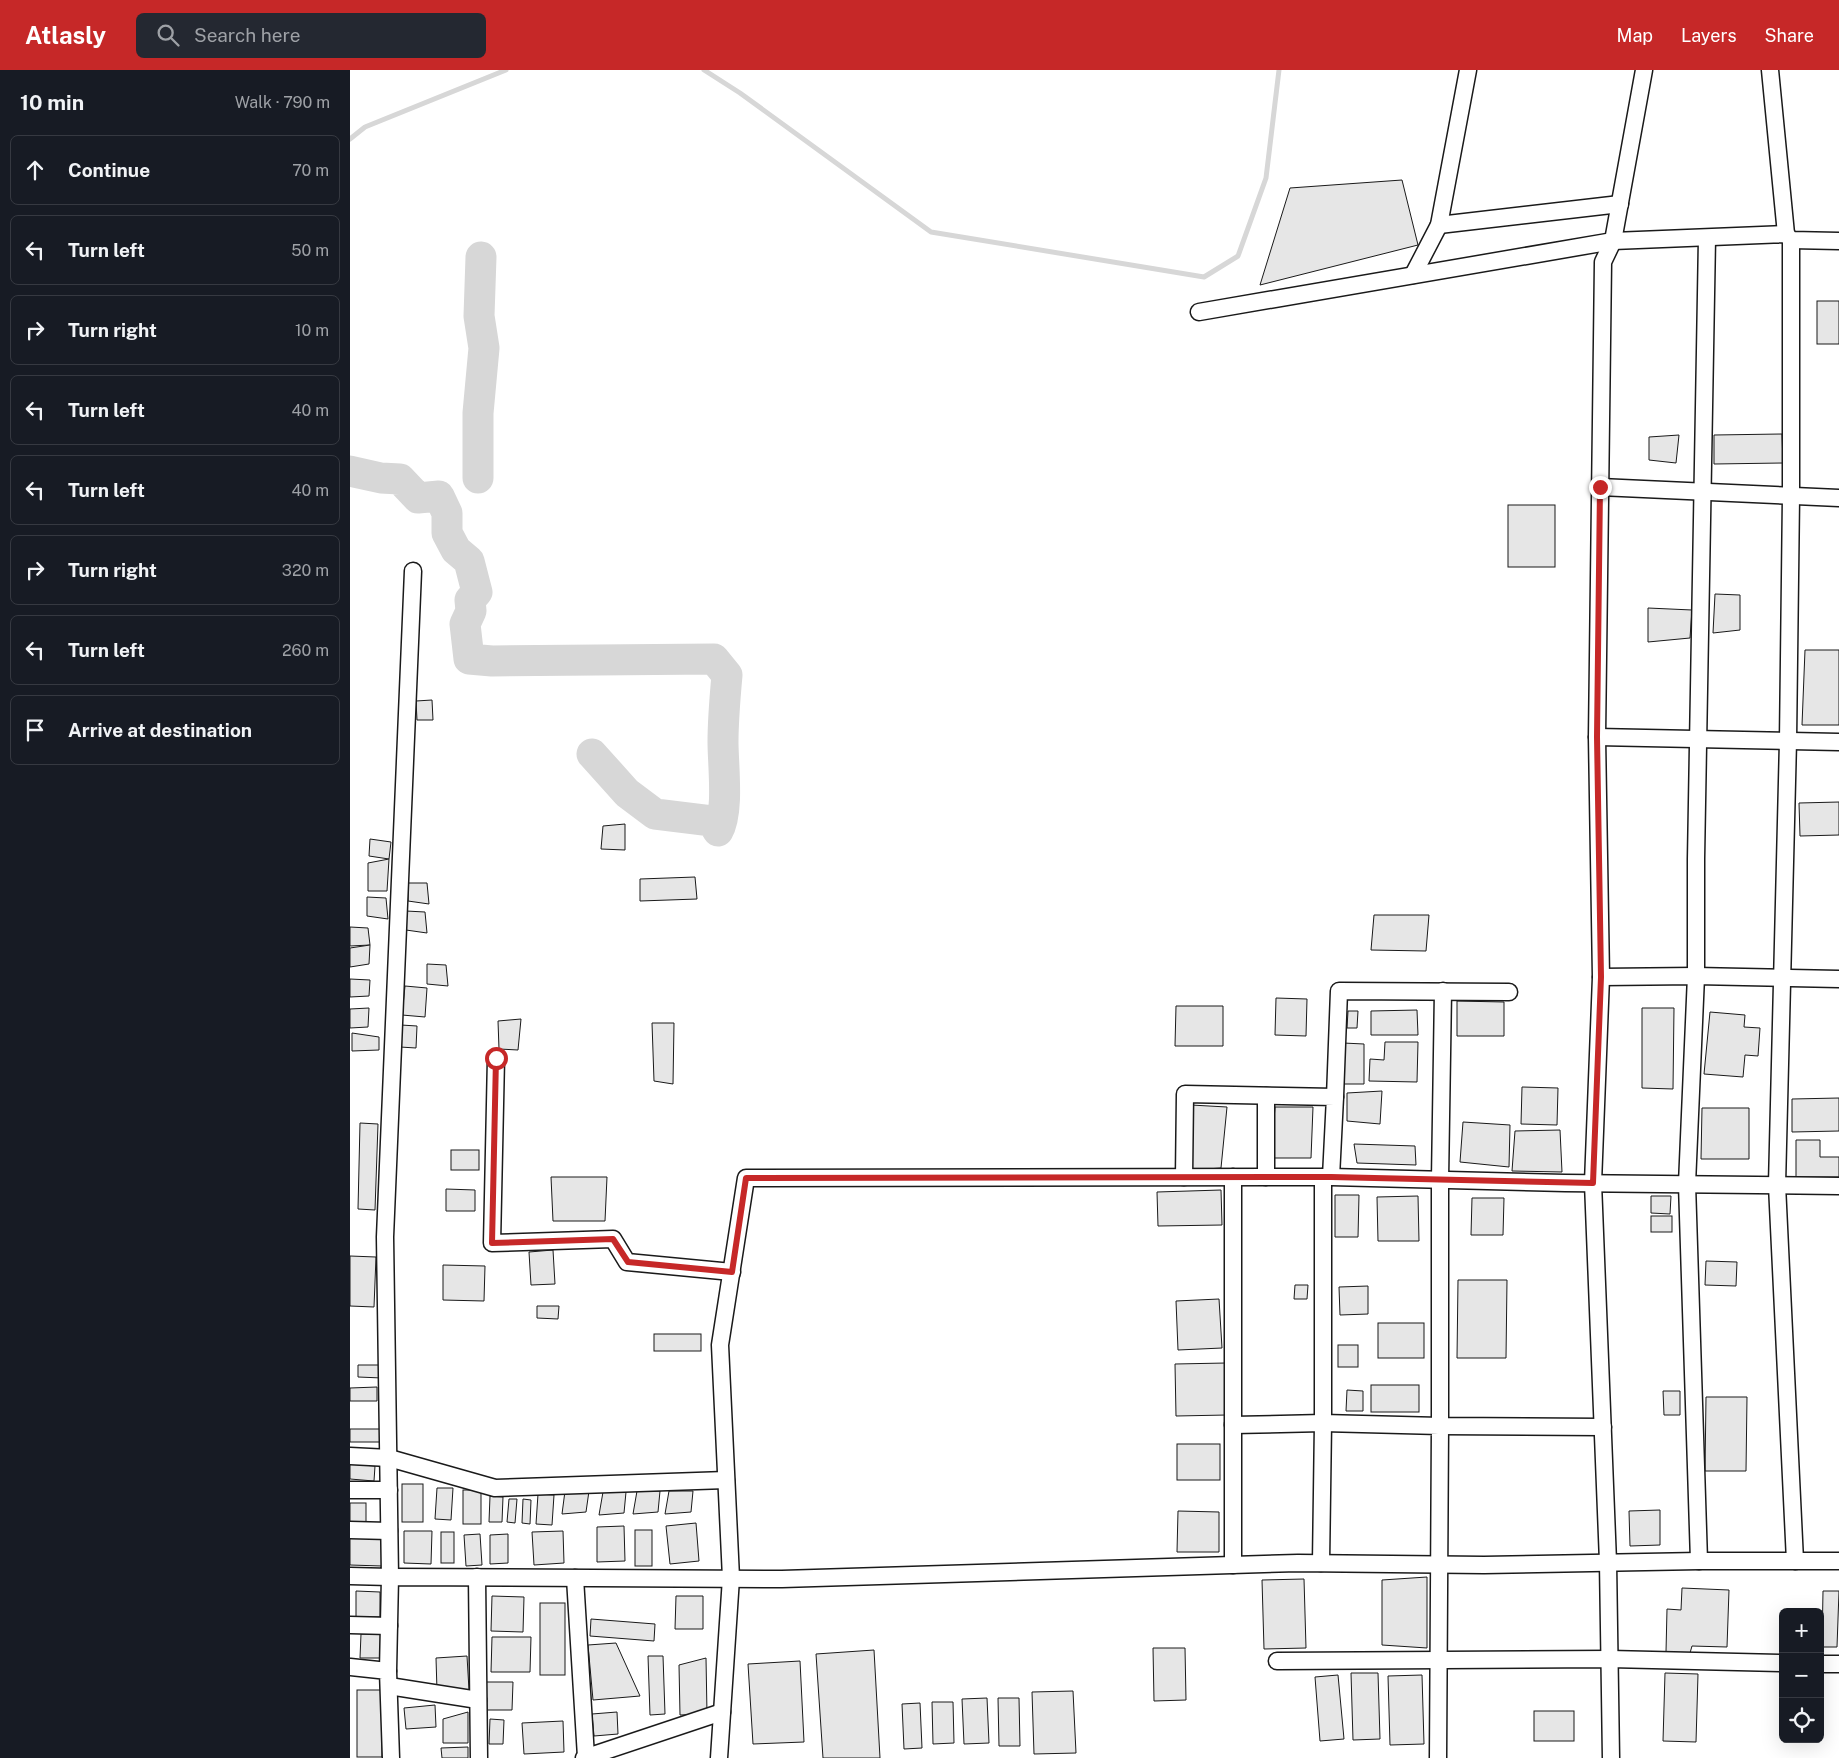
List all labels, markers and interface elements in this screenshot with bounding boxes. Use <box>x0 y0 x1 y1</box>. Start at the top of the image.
search box <box>136 13 486 58</box>
text: Atlasly <box>25 21 106 49</box>
icon: search <box>154 21 182 49</box>
text: Search here <box>194 24 301 46</box>
text: Map <box>1617 25 1653 46</box>
text: Layers <box>1681 25 1737 46</box>
text: Share <box>1765 25 1814 46</box>
text: 10 min <box>20 90 84 115</box>
text: Walk · 790 m <box>235 93 330 112</box>
icon: ahead <box>21 156 49 184</box>
text: Continue <box>68 159 150 181</box>
text: 70 m <box>292 161 329 180</box>
icon: left <box>21 236 49 264</box>
text: Turn left <box>68 239 145 261</box>
text: 50 m <box>291 241 329 260</box>
icon: right <box>21 316 49 344</box>
text: Turn right <box>68 319 157 341</box>
text: 10 m <box>295 321 329 340</box>
icon: left <box>21 396 49 424</box>
text: Turn left <box>68 399 145 421</box>
text: 40 m <box>291 401 329 420</box>
icon: left <box>21 476 49 504</box>
route end <box>1589 476 1612 499</box>
text: Turn left <box>68 479 145 501</box>
text: 40 m <box>291 481 329 500</box>
icon: right <box>21 556 49 584</box>
text: Turn right <box>68 559 157 581</box>
text: 320 m <box>282 561 329 580</box>
icon: left <box>21 636 49 664</box>
text: Turn left <box>68 639 145 661</box>
text: 260 m <box>282 641 329 660</box>
icon: arrive <box>21 716 49 744</box>
text: Arrive at destination <box>68 719 252 741</box>
route start <box>485 1047 508 1070</box>
map controls <box>1779 1608 1824 1743</box>
button: + <box>1779 1608 1824 1653</box>
button: − <box>1779 1653 1824 1698</box>
button: locate <box>1779 1698 1824 1743</box>

